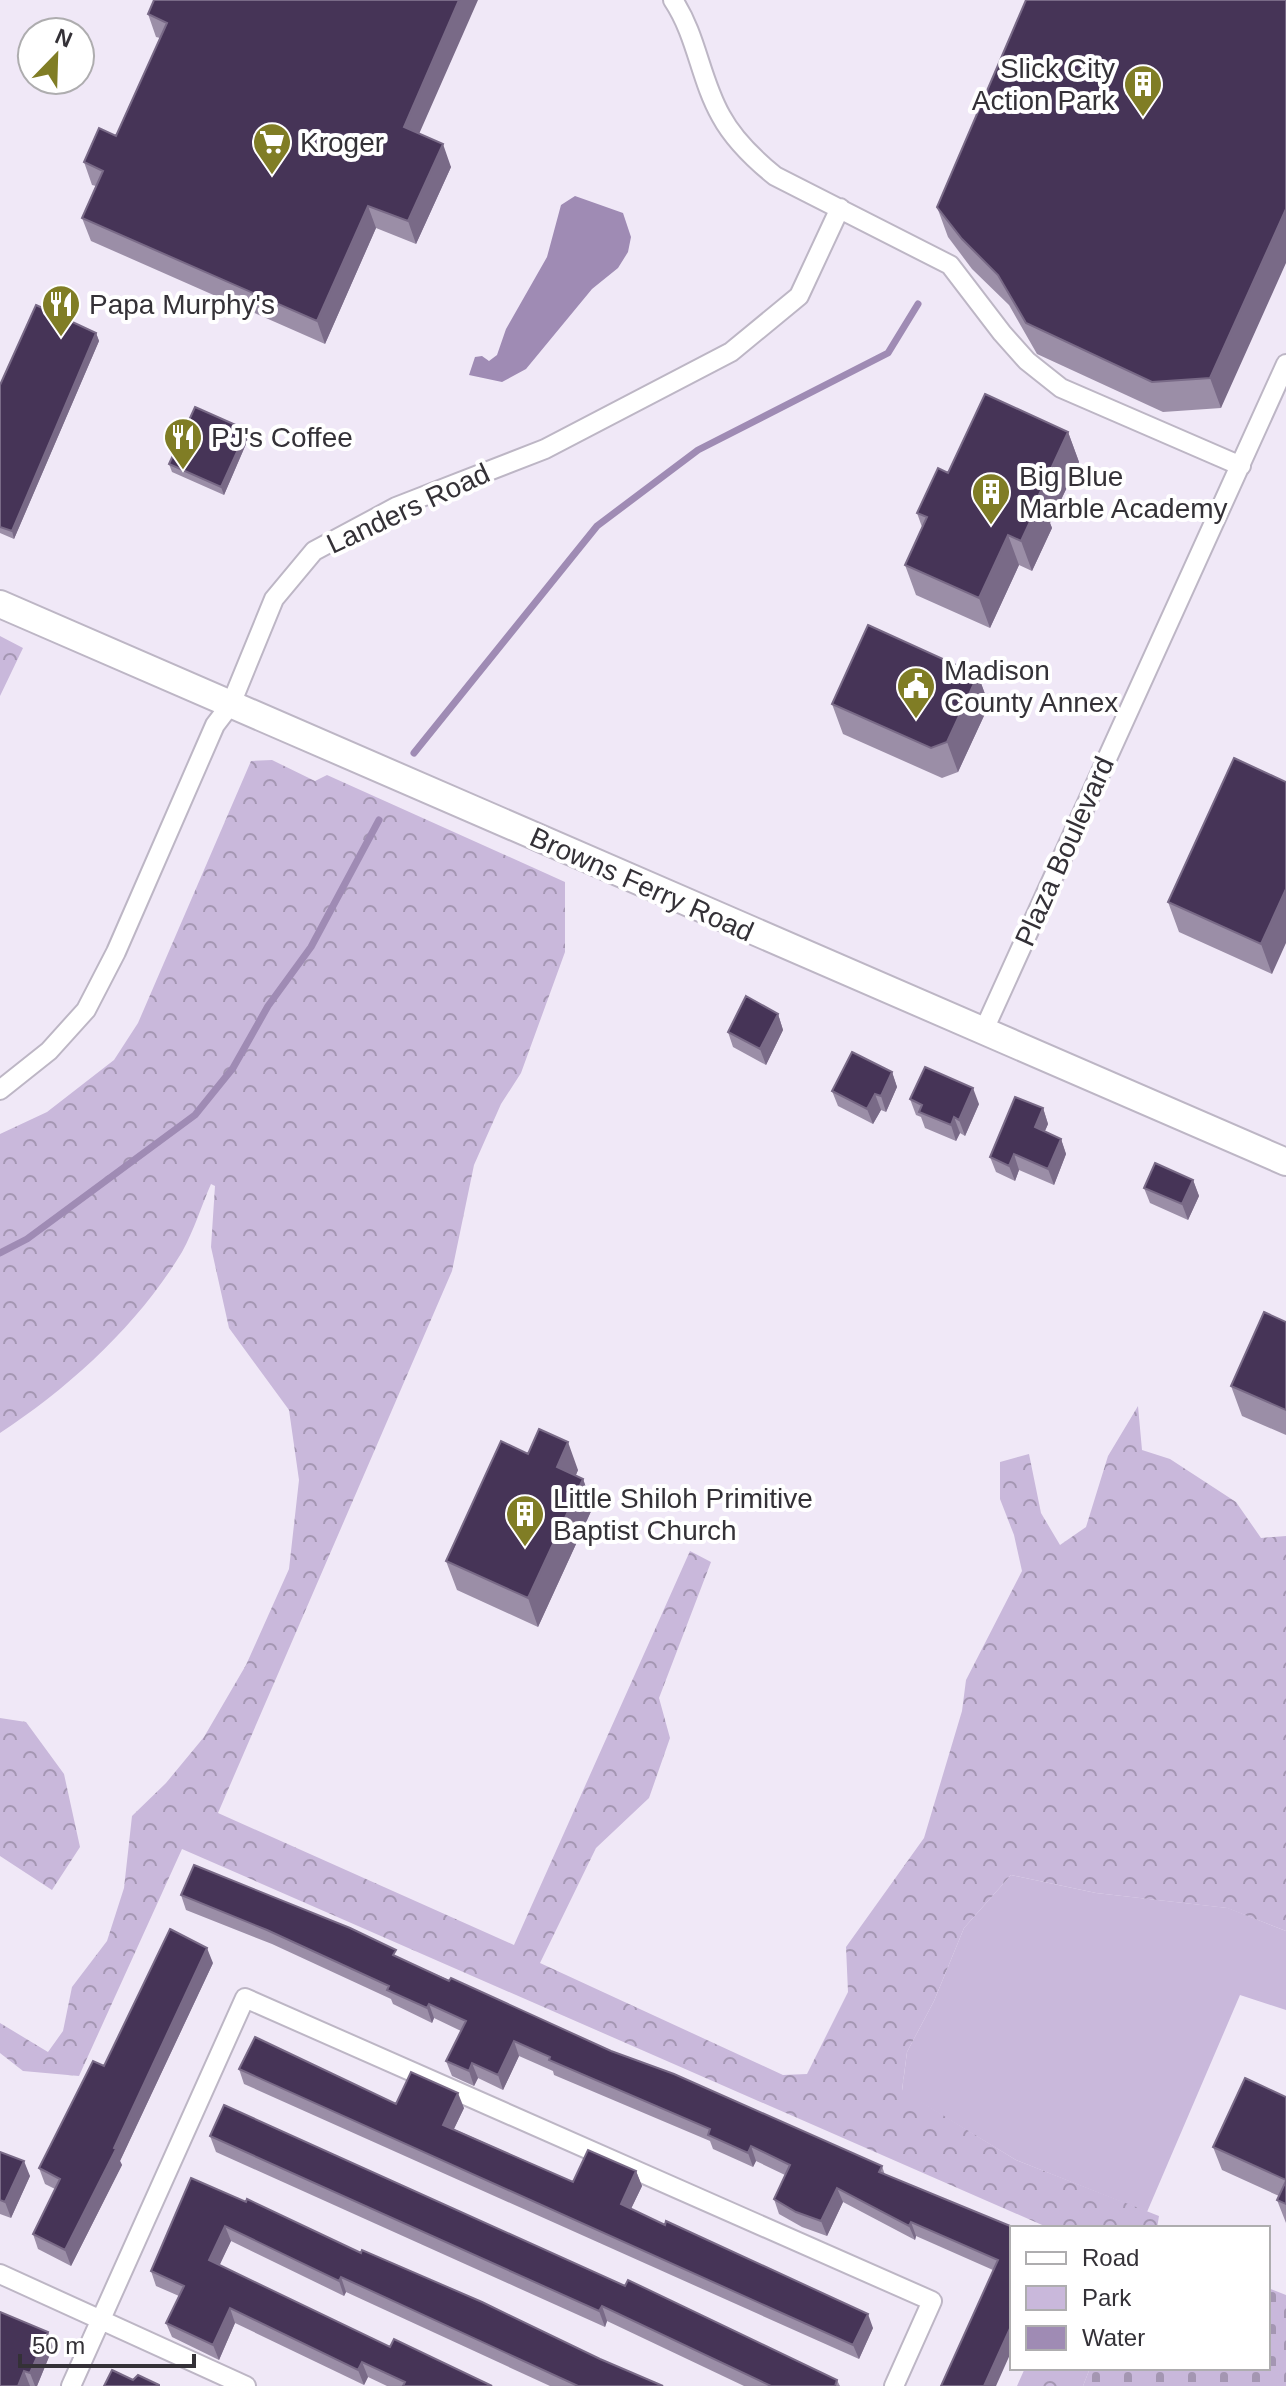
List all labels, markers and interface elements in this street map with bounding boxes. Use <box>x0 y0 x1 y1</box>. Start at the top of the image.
north arrow <box>16 16 96 96</box>
text: N <box>51 23 76 53</box>
place label: Slick City Action Park <box>972 53 1116 116</box>
building icon: Slick City Action Park <box>1122 63 1164 118</box>
supermarket icon: Kroger <box>251 121 293 176</box>
place label: Kroger <box>300 127 384 158</box>
restaurant icon: Papa Murphy's <box>40 283 82 338</box>
place label: Papa Murphy's <box>89 289 275 320</box>
restaurant icon: PJ's Coffee <box>162 416 204 471</box>
place label: PJ's Coffee <box>211 422 353 453</box>
street label: Landers Road <box>322 457 494 560</box>
place label: Big Blue Marble Academy <box>1019 461 1228 524</box>
building icon: Big Blue Marble Academy <box>970 471 1012 526</box>
place label: Madison County Annex <box>944 655 1118 718</box>
public building icon: Madison County Annex <box>895 665 937 720</box>
street label: Plaza Boulevard <box>1009 752 1120 951</box>
street label: Browns Ferry Road <box>525 821 758 948</box>
place label: Little Shiloh Primitive Baptist Church <box>553 1483 813 1546</box>
building icon: Little Shiloh Primitive Baptist Church <box>504 1493 546 1548</box>
legend <box>1010 2226 1270 2370</box>
text: Road <box>1082 2244 1139 2271</box>
text: Park <box>1082 2284 1132 2311</box>
scale bar <box>20 2318 194 2368</box>
text: Water <box>1082 2324 1145 2351</box>
text: 50 m <box>32 2332 85 2359</box>

